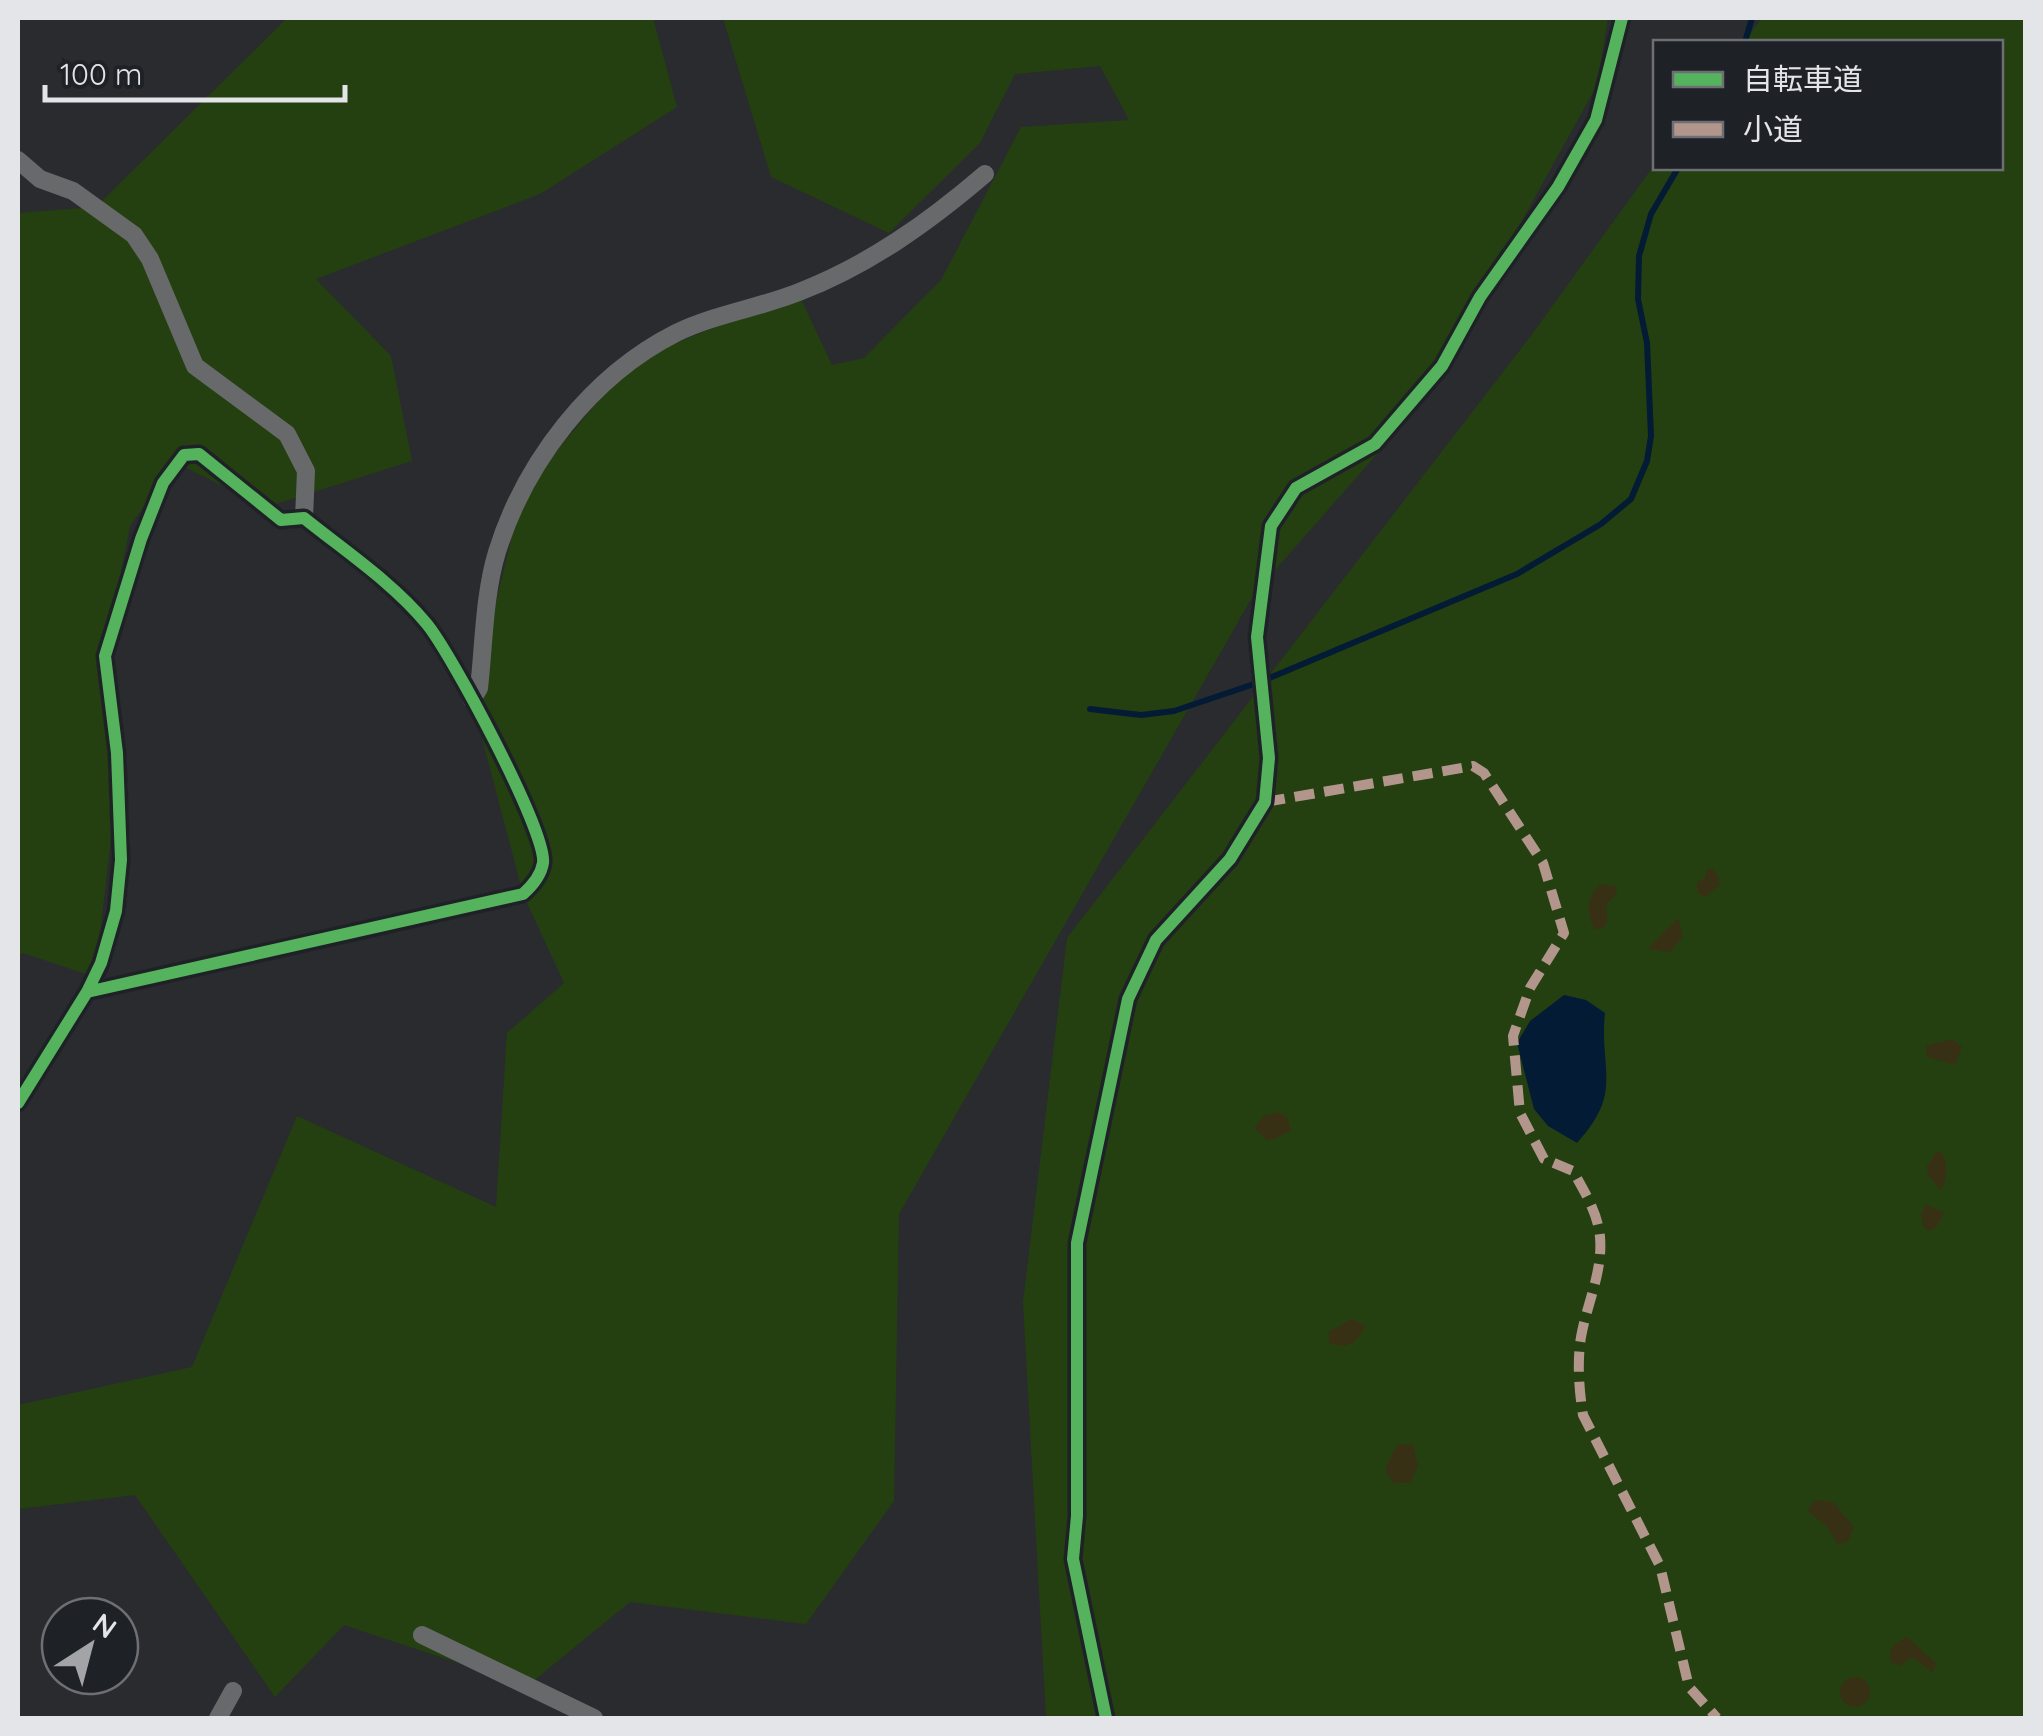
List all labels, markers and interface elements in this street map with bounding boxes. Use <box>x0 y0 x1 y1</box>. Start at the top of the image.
scale bar <box>45 40 345 102</box>
legend <box>1653 40 2003 170</box>
text: 100 m <box>60 55 142 93</box>
text: 自転車道 <box>1743 60 1863 98</box>
text: 小道 <box>1743 110 1803 148</box>
north arrow <box>40 1596 140 1696</box>
text: N <box>86 1605 124 1646</box>

